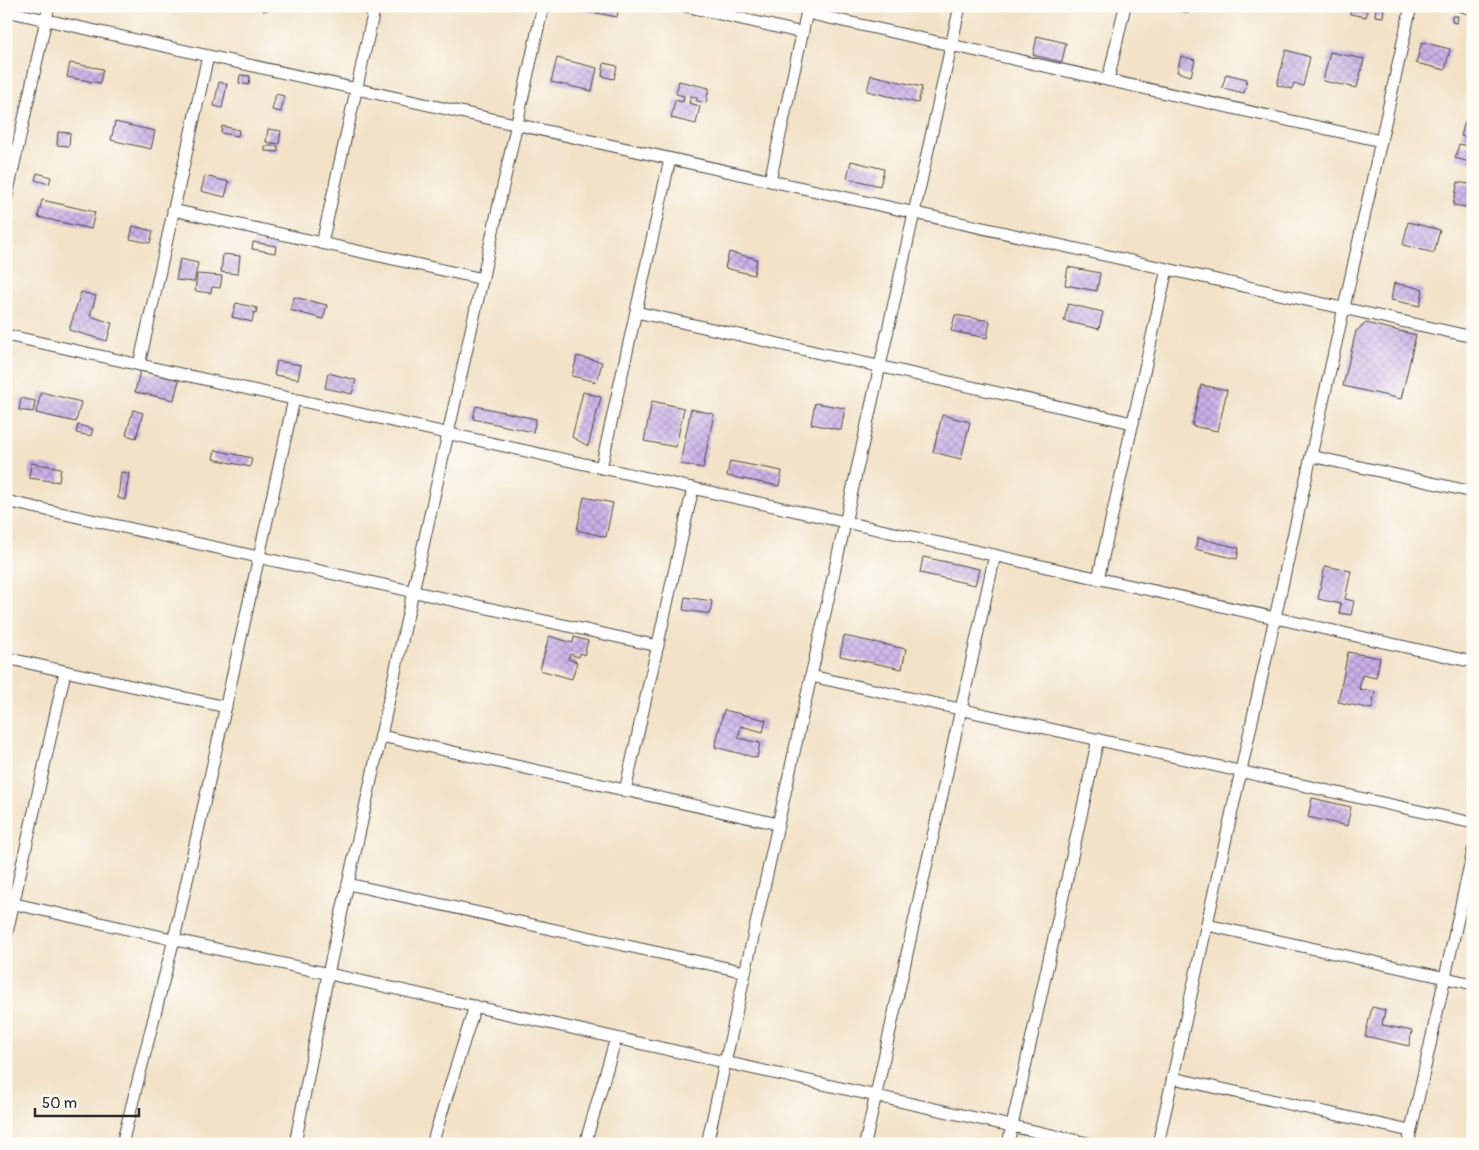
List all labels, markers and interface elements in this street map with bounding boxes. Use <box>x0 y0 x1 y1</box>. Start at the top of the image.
scale bar <box>35 1085 139 1117</box>
text: 50 m <box>42 1094 77 1113</box>

